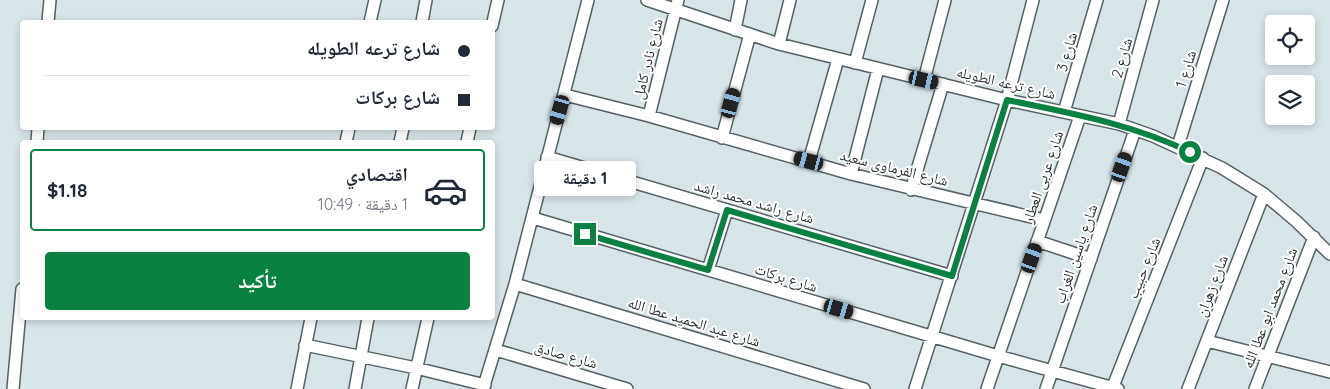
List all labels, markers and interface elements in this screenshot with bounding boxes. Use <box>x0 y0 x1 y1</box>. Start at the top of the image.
map controls <box>1265 15 1315 125</box>
button: locate <box>1265 15 1315 65</box>
street label: شارع نادر كامل <box>628 17 668 101</box>
street label: شارع 3 <box>1052 30 1082 74</box>
street label: شارع 2 <box>1107 35 1137 80</box>
text: شارع ترعه الطويله <box>307 36 440 60</box>
street label: شارع 1 <box>1171 48 1201 90</box>
street label: شارع ترعه الطويله <box>955 62 1058 104</box>
car <box>907 69 940 91</box>
button: layers <box>1265 75 1315 125</box>
text: شارع بركات <box>355 85 440 109</box>
car <box>719 87 742 119</box>
car <box>548 94 571 126</box>
street label: شارع عربى العطار <box>1017 128 1068 227</box>
route start <box>1179 141 1201 163</box>
street label: شارع الفرماوى سعيد <box>838 145 950 191</box>
car <box>792 150 825 172</box>
car <box>1110 150 1133 184</box>
text: اقتصادي <box>346 162 408 186</box>
callout: 1 دقيقة <box>534 162 636 196</box>
icon: car <box>423 168 468 213</box>
text: 1 دقيقة <box>563 168 607 188</box>
street label: شارع راشد محمد راشد <box>692 175 816 229</box>
text: $1.18 <box>47 178 87 202</box>
text: 1 دقيقة · 10:49 <box>318 194 408 214</box>
street label: شارع ياسين الغراب <box>1050 202 1102 306</box>
route end <box>574 223 596 245</box>
street label: شارع حبيب <box>1123 234 1165 302</box>
car <box>1020 241 1043 275</box>
street label: شارع محمد ابو عطا الله <box>1238 245 1302 371</box>
button: تأكيد <box>45 252 470 310</box>
street label: شارع زهران <box>1191 252 1233 320</box>
street label: شارع بركات <box>752 259 820 297</box>
street label: شارع عبد الحميد عطا الله <box>625 292 763 352</box>
car <box>822 298 855 320</box>
street label: شارع صادق <box>532 337 600 373</box>

